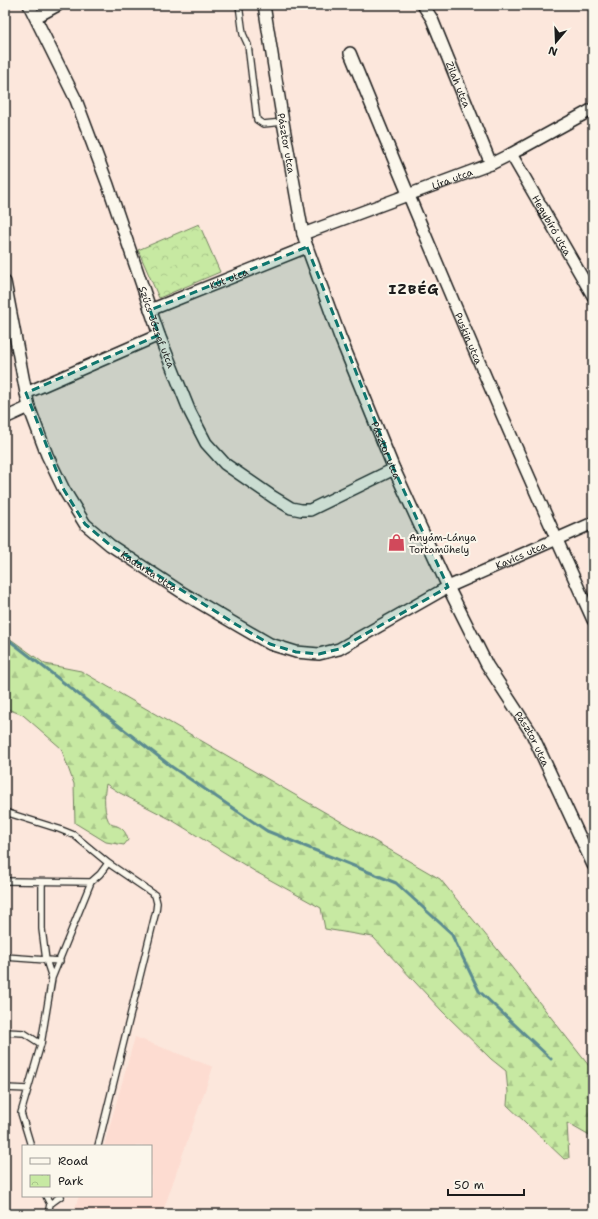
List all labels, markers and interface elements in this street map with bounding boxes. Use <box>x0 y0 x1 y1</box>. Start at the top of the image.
north arrow <box>536 22 576 62</box>
text: N <box>546 42 559 59</box>
street label: Zilah utca <box>443 59 474 110</box>
street label: Pásztor utca <box>275 112 298 175</box>
street label: Líra utca <box>430 165 475 192</box>
street label: Hegybíró utca <box>529 193 574 258</box>
street label: Kút utca <box>208 265 251 292</box>
district label: IZBÉG <box>388 280 440 298</box>
street label: Szűcs József utca <box>136 284 178 371</box>
street label: Puskin utca <box>452 311 486 367</box>
street label: Pásztor utca <box>368 420 404 482</box>
place label: Anyám-Lánya Tortaműhely <box>409 531 477 556</box>
shop icon: Anyám-Lánya Tortaműhely <box>386 533 406 553</box>
street label: Kavics utca <box>493 538 549 572</box>
street label: Kadarka utca <box>118 548 180 595</box>
street label: Pásztor utca <box>512 709 552 769</box>
legend <box>22 1145 152 1197</box>
text: Road <box>58 1153 89 1169</box>
scale bar <box>448 1171 524 1197</box>
text: Park <box>58 1173 84 1189</box>
text: 50 m <box>454 1177 484 1193</box>

